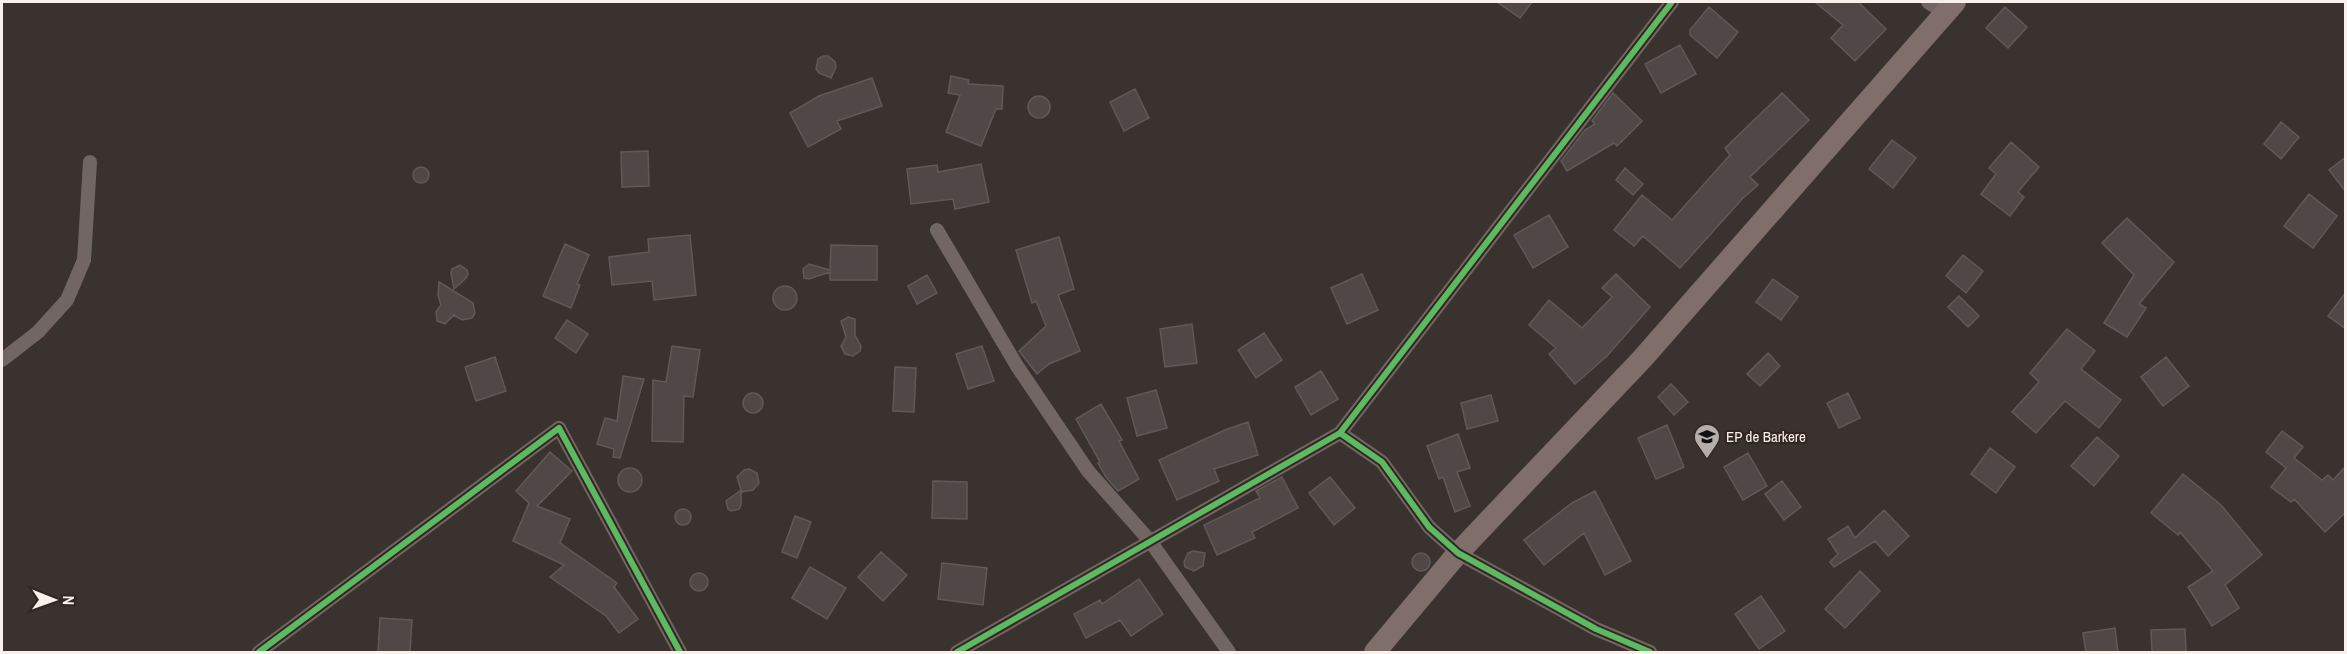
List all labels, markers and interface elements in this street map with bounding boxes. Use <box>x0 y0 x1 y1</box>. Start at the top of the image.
school or university icon: EP de Barkere <box>1692 422 1722 460</box>
place label: EP de Barkere <box>1726 426 1806 447</box>
north arrow <box>24 570 84 630</box>
text: N <box>58 595 80 605</box>

